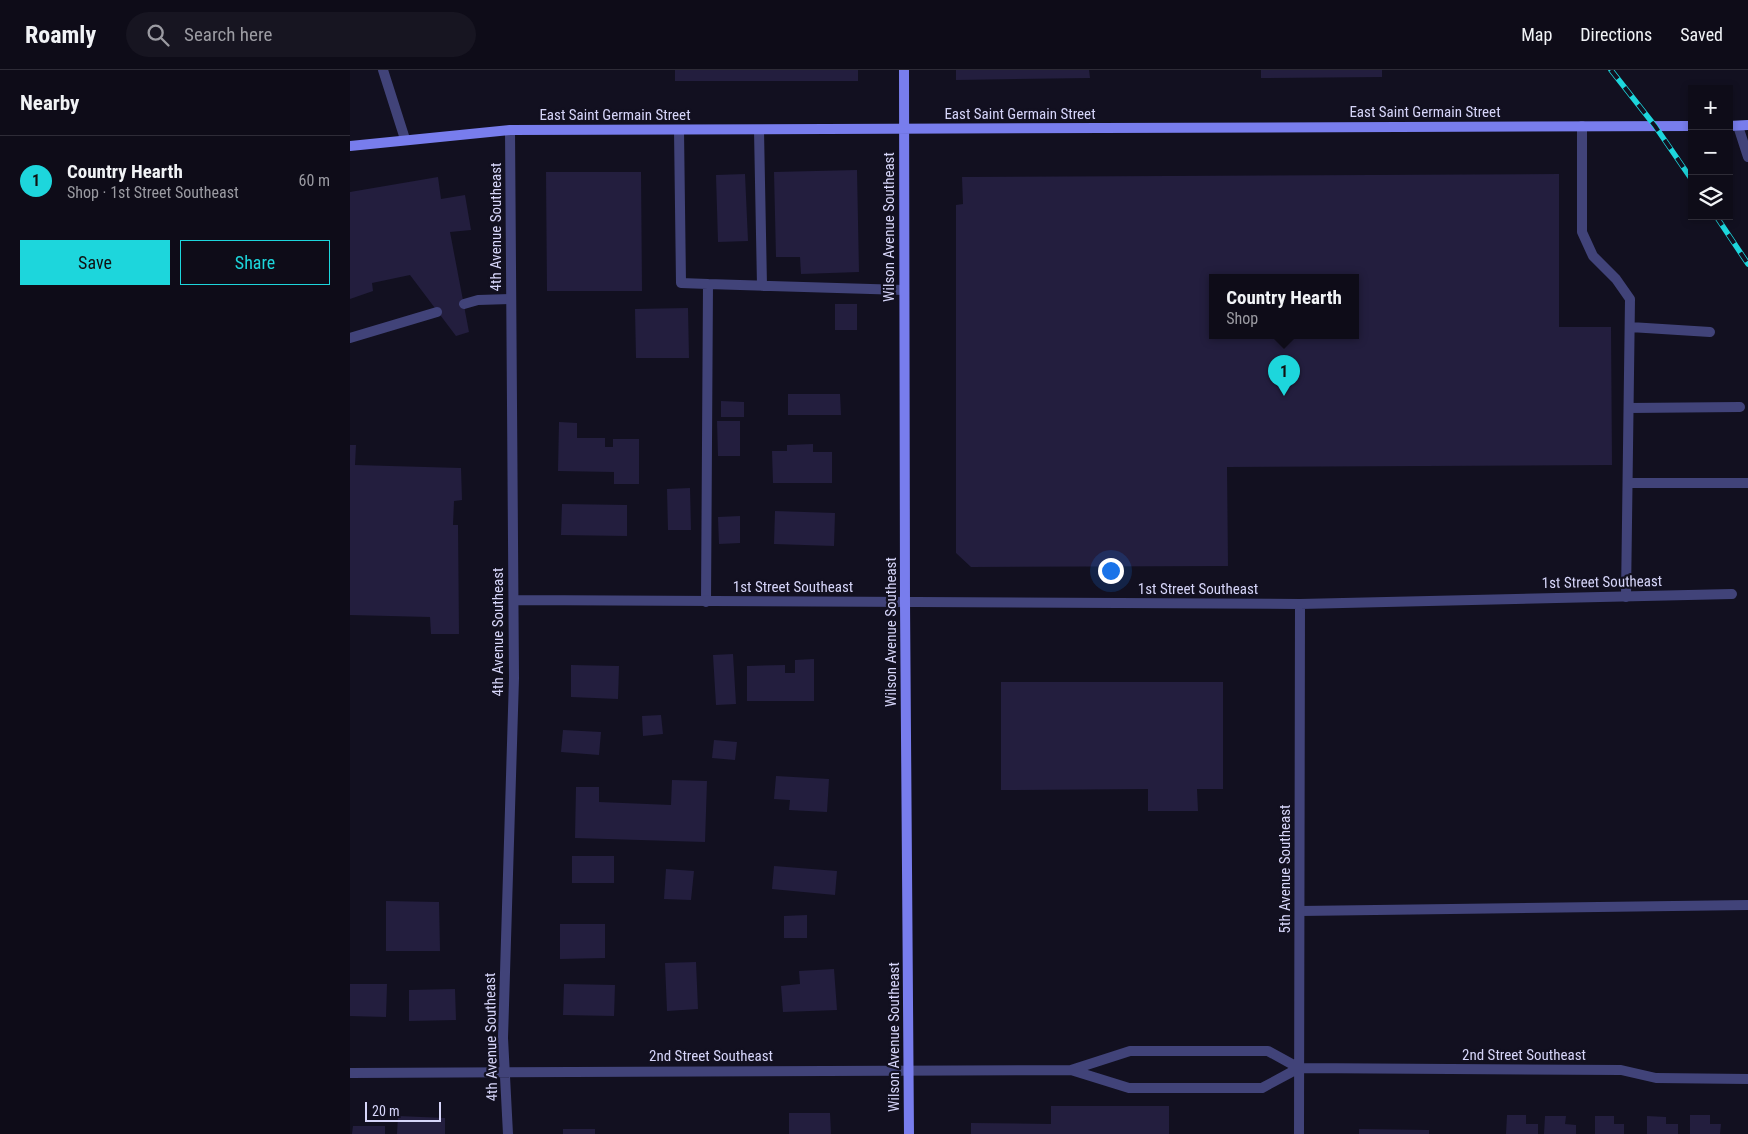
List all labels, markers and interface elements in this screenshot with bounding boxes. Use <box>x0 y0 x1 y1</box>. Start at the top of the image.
search box <box>126 12 476 57</box>
text: Roamly <box>25 21 96 49</box>
icon: search <box>144 21 172 49</box>
text: Search here <box>184 23 272 46</box>
text: Map <box>1521 24 1552 45</box>
text: Directions <box>1580 24 1652 45</box>
text: Saved <box>1680 24 1723 45</box>
map controls <box>1688 85 1733 220</box>
button: + <box>1688 85 1733 130</box>
text: Nearby <box>20 91 79 115</box>
street label: East Saint Germain Street <box>1349 103 1501 121</box>
street label: East Saint Germain Street <box>944 105 1096 123</box>
street label: East Saint Germain Street <box>539 106 691 124</box>
button: − <box>1688 130 1733 175</box>
street label: Wilson Avenue Southeast <box>880 152 898 302</box>
text: Country Hearth <box>67 160 183 183</box>
street label: 4th Avenue Southeast <box>487 163 505 291</box>
text: 1 <box>32 171 40 190</box>
text: 60 m <box>298 171 330 190</box>
button: layers <box>1688 175 1733 220</box>
text: Shop · 1st Street Southeast <box>67 183 239 202</box>
button: Save <box>20 240 170 285</box>
button: Share <box>180 240 330 285</box>
popup <box>1209 274 1359 339</box>
text: Country Hearth <box>1226 286 1342 309</box>
text: Shop <box>1226 309 1258 328</box>
pin: 1 <box>1268 355 1300 396</box>
street label: Wilson Avenue Southeast <box>882 557 900 707</box>
your location <box>1098 558 1124 584</box>
street label: 4th Avenue Southeast <box>489 568 507 696</box>
street label: 1st Street Southeast <box>1542 572 1662 592</box>
street label: 1st Street Southeast <box>733 578 853 596</box>
street label: 1st Street Southeast <box>1138 580 1258 598</box>
street label: 5th Avenue Southeast <box>1276 805 1294 933</box>
street label: Wilson Avenue Southeast <box>885 962 903 1112</box>
street label: 4th Avenue Southeast <box>481 972 501 1102</box>
street label: 2nd Street Southeast <box>1462 1046 1586 1064</box>
street label: 2nd Street Southeast <box>649 1047 773 1065</box>
scale bar <box>365 1099 441 1122</box>
text: 20 m <box>372 1103 400 1119</box>

